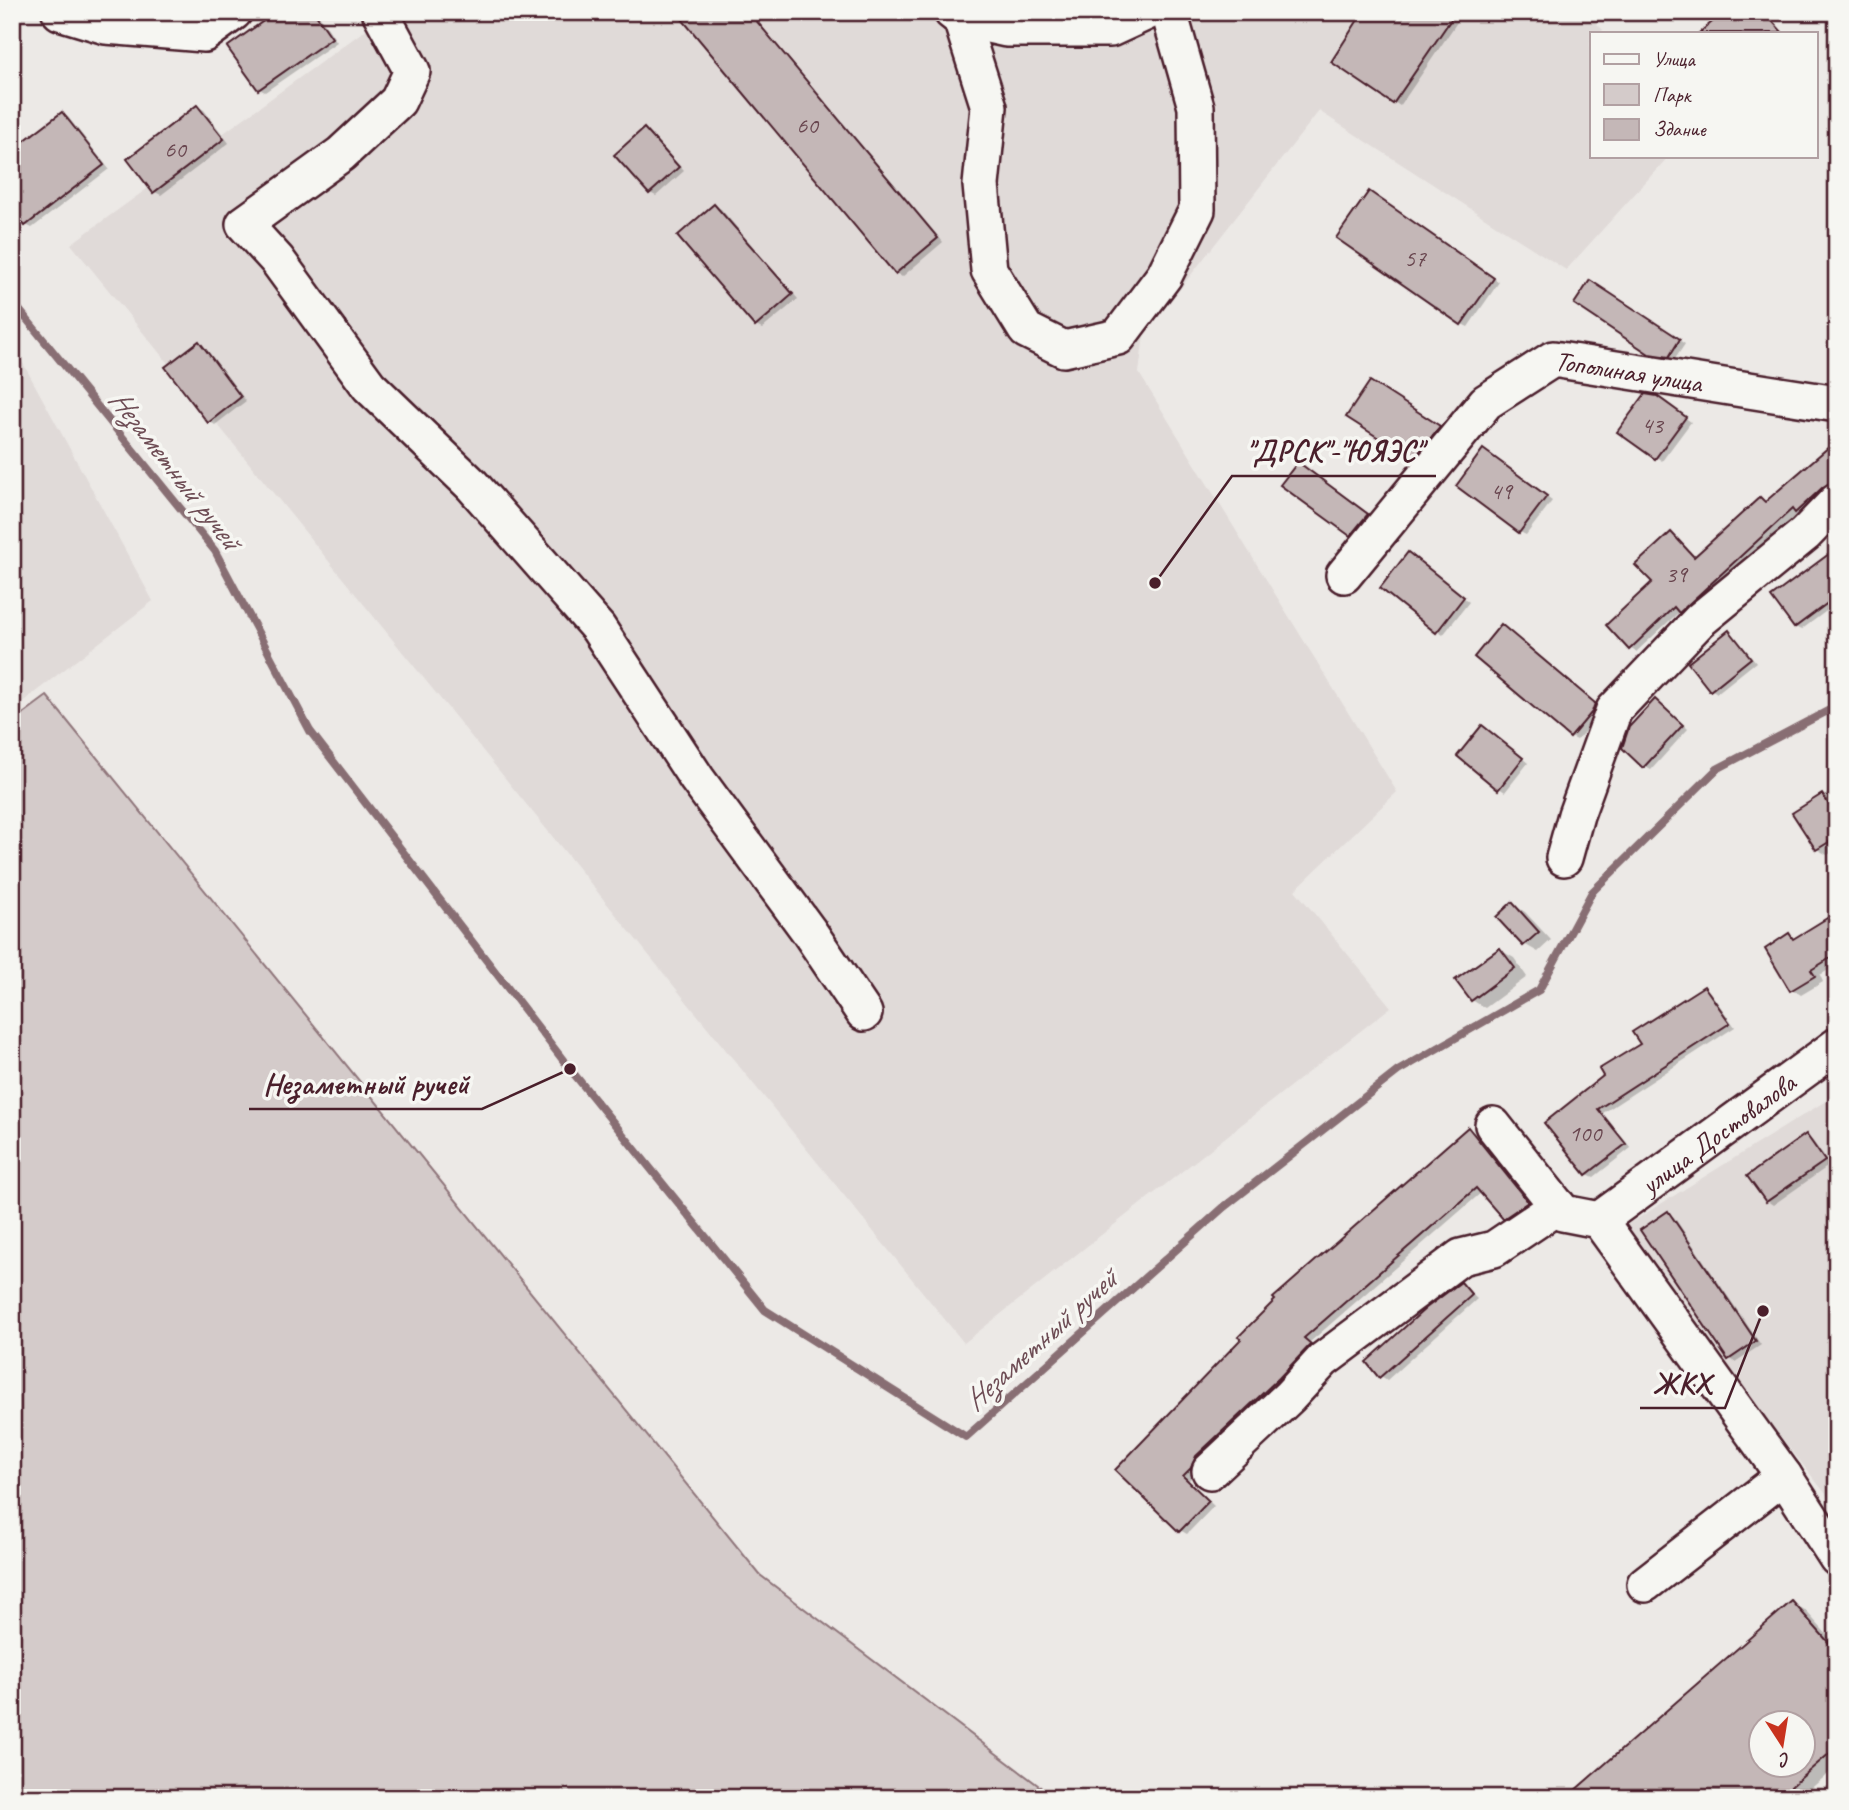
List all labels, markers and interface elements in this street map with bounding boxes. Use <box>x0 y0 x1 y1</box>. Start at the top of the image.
legend <box>1590 32 1818 158</box>
text: Улица <box>1653 46 1696 72</box>
text: Парк <box>1653 82 1693 108</box>
house number: 60 <box>796 110 820 140</box>
text: Здание <box>1653 116 1707 142</box>
house number: 60 <box>164 134 188 164</box>
house number: 57 <box>1404 243 1427 273</box>
street label: Тополиная улица <box>1552 343 1706 401</box>
water label: Незаметный ручей <box>101 381 253 561</box>
house number: 43 <box>1641 410 1665 440</box>
callout: "ДРСК"-"ЮЯЭС" <box>1232 425 1436 476</box>
text: "ДРСК"-"ЮЯЭС" <box>1246 432 1429 470</box>
house number: 49 <box>1490 476 1514 506</box>
house number: 39 <box>1665 559 1689 589</box>
callout: Незаметный ручей <box>249 1058 482 1109</box>
street label: улица Достовалова <box>1632 1064 1804 1203</box>
text: Незаметный ручей <box>263 1065 471 1104</box>
house number: 100 <box>1569 1118 1603 1148</box>
water label: Незаметный ручей <box>956 1258 1128 1419</box>
callout: ЖКХ <box>1640 1357 1725 1408</box>
text: ЖКХ <box>1653 1364 1715 1402</box>
north arrow <box>1748 1708 1818 1778</box>
text: С <box>1776 1747 1792 1773</box>

